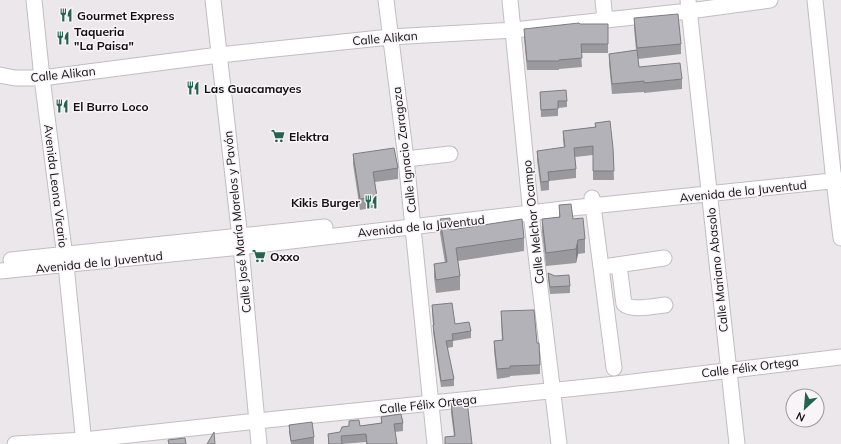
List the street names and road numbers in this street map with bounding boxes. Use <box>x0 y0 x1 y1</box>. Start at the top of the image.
street label: Calle Alikan <box>352 28 418 48</box>
street label: Calle Alikan <box>30 63 96 85</box>
street label: Calle Ignacio Zaragoza <box>389 86 419 214</box>
street label: Avenida Leona Vicario <box>41 123 71 249</box>
street label: Calle José María Morelos y Pavón <box>220 130 254 314</box>
street label: Calle Melchor Ocampo <box>519 159 547 285</box>
street label: Avenida de la Juventud <box>679 177 807 205</box>
street label: Calle Mariano Abasolo <box>703 207 731 333</box>
street label: Avenida de la Juventud <box>357 212 485 240</box>
street label: Avenida de la Juventud <box>35 248 163 276</box>
street label: Calle Félix Ortega <box>700 354 800 380</box>
street label: Calle Félix Ortega <box>379 391 477 417</box>

